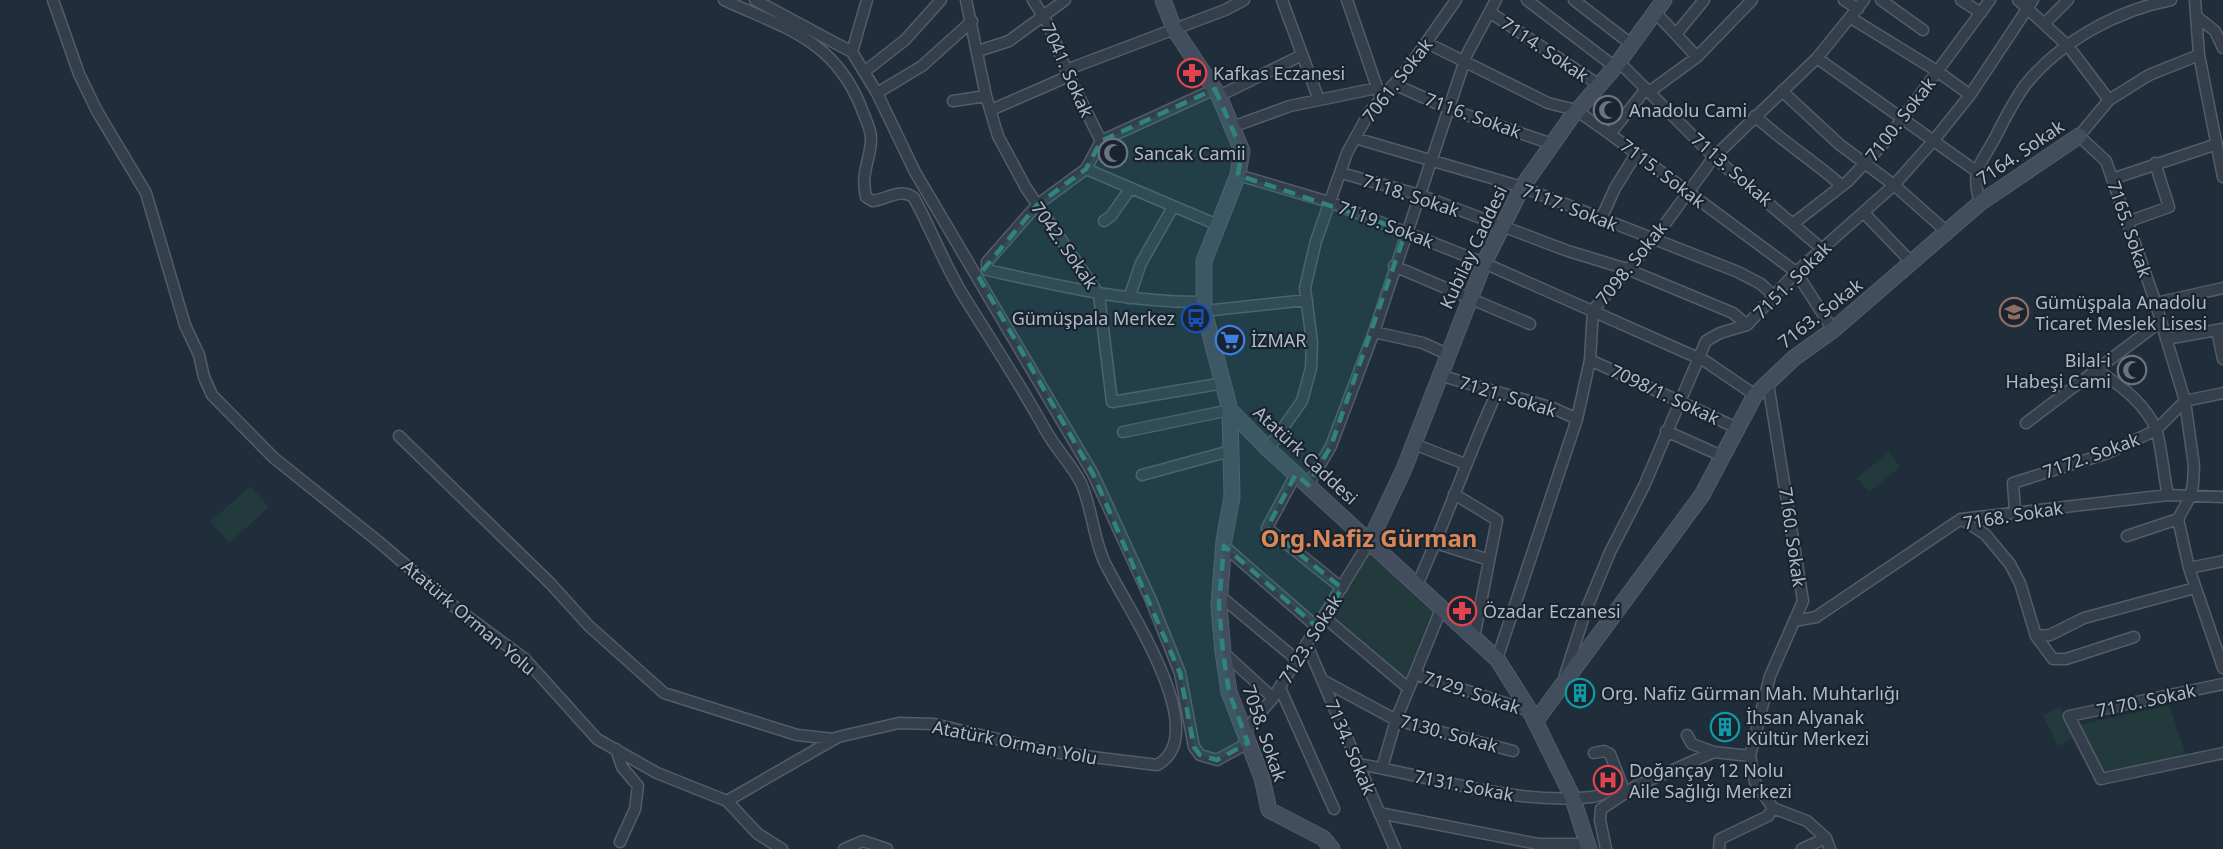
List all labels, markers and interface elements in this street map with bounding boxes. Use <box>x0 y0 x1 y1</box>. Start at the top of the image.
street label: 7114. Sokak <box>1497 11 1594 87</box>
street label: 7041. Sokak <box>1037 19 1100 121</box>
street label: 7061. Sokak <box>1357 33 1438 127</box>
pharmacy icon: Kafkas Eczanesi <box>1176 57 1208 89</box>
place label: Kafkas Eczanesi <box>1213 61 1345 85</box>
street label: 7100. Sokak <box>1860 72 1941 166</box>
street label: 7116. Sokak <box>1422 86 1525 144</box>
mosque icon: Anadolu Cami <box>1592 94 1624 126</box>
place label: Anadolu Cami <box>1629 98 1747 122</box>
street label: 7164. Sokak <box>1972 114 2069 190</box>
street label: 7113. Sokak <box>1686 127 1778 211</box>
street label: 7115. Sokak <box>1616 133 1711 213</box>
mosque icon: Sancak Camii <box>1097 137 1129 169</box>
place label: Sancak Camii <box>1134 141 1246 165</box>
street label: 7118. Sokak <box>1359 168 1463 222</box>
street label: 7165. Sokak <box>2102 177 2158 281</box>
street label: 7117. Sokak <box>1519 178 1622 236</box>
street label: Kubilay Caddesi <box>1434 181 1512 313</box>
street label: 7119. Sokak <box>1335 195 1438 253</box>
street label: 7042. Sokak <box>1026 197 1104 293</box>
street label: 7098. Sokak <box>1590 216 1672 310</box>
street label: 7151. Sokak <box>1748 236 1836 324</box>
street label: 7163. Sokak <box>1773 272 1867 353</box>
place label: Gümüşpala Anadolu Ticaret Meslek Lisesi <box>2035 290 2207 335</box>
school or university icon: Gümüşpala Anadolu Ticaret Meslek Lisesi <box>1998 296 2030 328</box>
bus stop icon: Gümüşpala Merkez <box>1180 302 1212 334</box>
place label: Gümüşpala Merkez <box>1012 306 1175 330</box>
supermarket icon: İZMAR <box>1214 324 1246 356</box>
place label: İZMAR <box>1251 328 1306 352</box>
place label: Bilal-i Habeşi Cami <box>2005 348 2111 393</box>
mosque icon: Bilal-i Habeşi Cami <box>2116 354 2148 386</box>
street label: 7098/1. Sokak <box>1607 358 1724 430</box>
street label: 7121. Sokak <box>1456 370 1560 422</box>
street label: Atatürk Caddesi <box>1249 400 1363 510</box>
street label: 7172. Sokak <box>2040 426 2143 484</box>
street label: 7160. Sokak <box>1774 485 1812 589</box>
street label: 7168. Sokak <box>1961 495 2065 535</box>
district label: Org.Nafiz Gürman <box>1261 521 1477 554</box>
street label: Atatürk Orman Yolu <box>397 554 541 680</box>
street label: 7123. Sokak <box>1273 590 1347 688</box>
pharmacy icon: Özadar Eczanesi <box>1446 595 1478 627</box>
place label: Özadar Eczanesi <box>1483 599 1621 623</box>
street label: 7129. Sokak <box>1420 665 1524 719</box>
building icon: Org. Nafiz Gürman Mah. Muhtarlığı <box>1564 677 1596 709</box>
street label: 7170. Sokak <box>2094 678 2198 722</box>
street label: 7058. Sokak <box>1237 681 1293 785</box>
place label: Org. Nafiz Gürman Mah. Muhtarlığı <box>1601 681 1900 705</box>
street label: 7134. Sokak <box>1320 696 1382 798</box>
place label: İhsan Alyanak Kültür Merkezi <box>1746 705 1869 750</box>
street label: 7130. Sokak <box>1397 708 1501 758</box>
building icon: İhsan Alyanak Kültür Merkezi <box>1709 711 1741 743</box>
street label: Atatürk Orman Yolu <box>930 714 1100 770</box>
place label: Doğançay 12 Nolu Aile Sağlığı Merkezi <box>1629 758 1792 803</box>
street label: 7131. Sokak <box>1412 764 1516 806</box>
hospital icon: Doğançay 12 Nolu Aile Sağlığı Merkezi <box>1592 764 1624 796</box>

